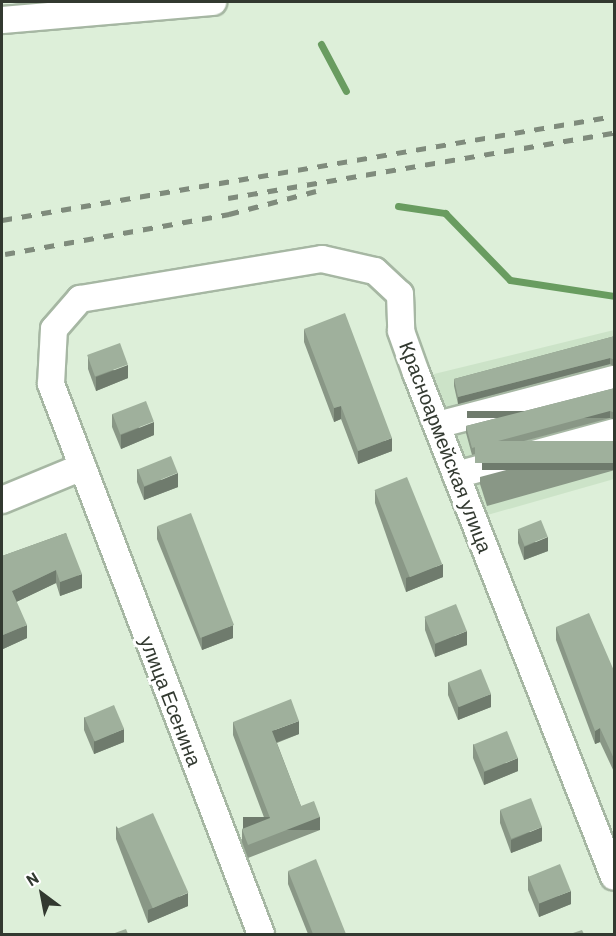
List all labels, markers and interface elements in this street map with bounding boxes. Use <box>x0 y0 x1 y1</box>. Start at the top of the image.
street label: Красноармейская улица <box>395 338 497 556</box>
street label: улица Есенина <box>135 632 207 770</box>
north arrow <box>12 864 72 924</box>
text: N <box>23 867 42 889</box>

